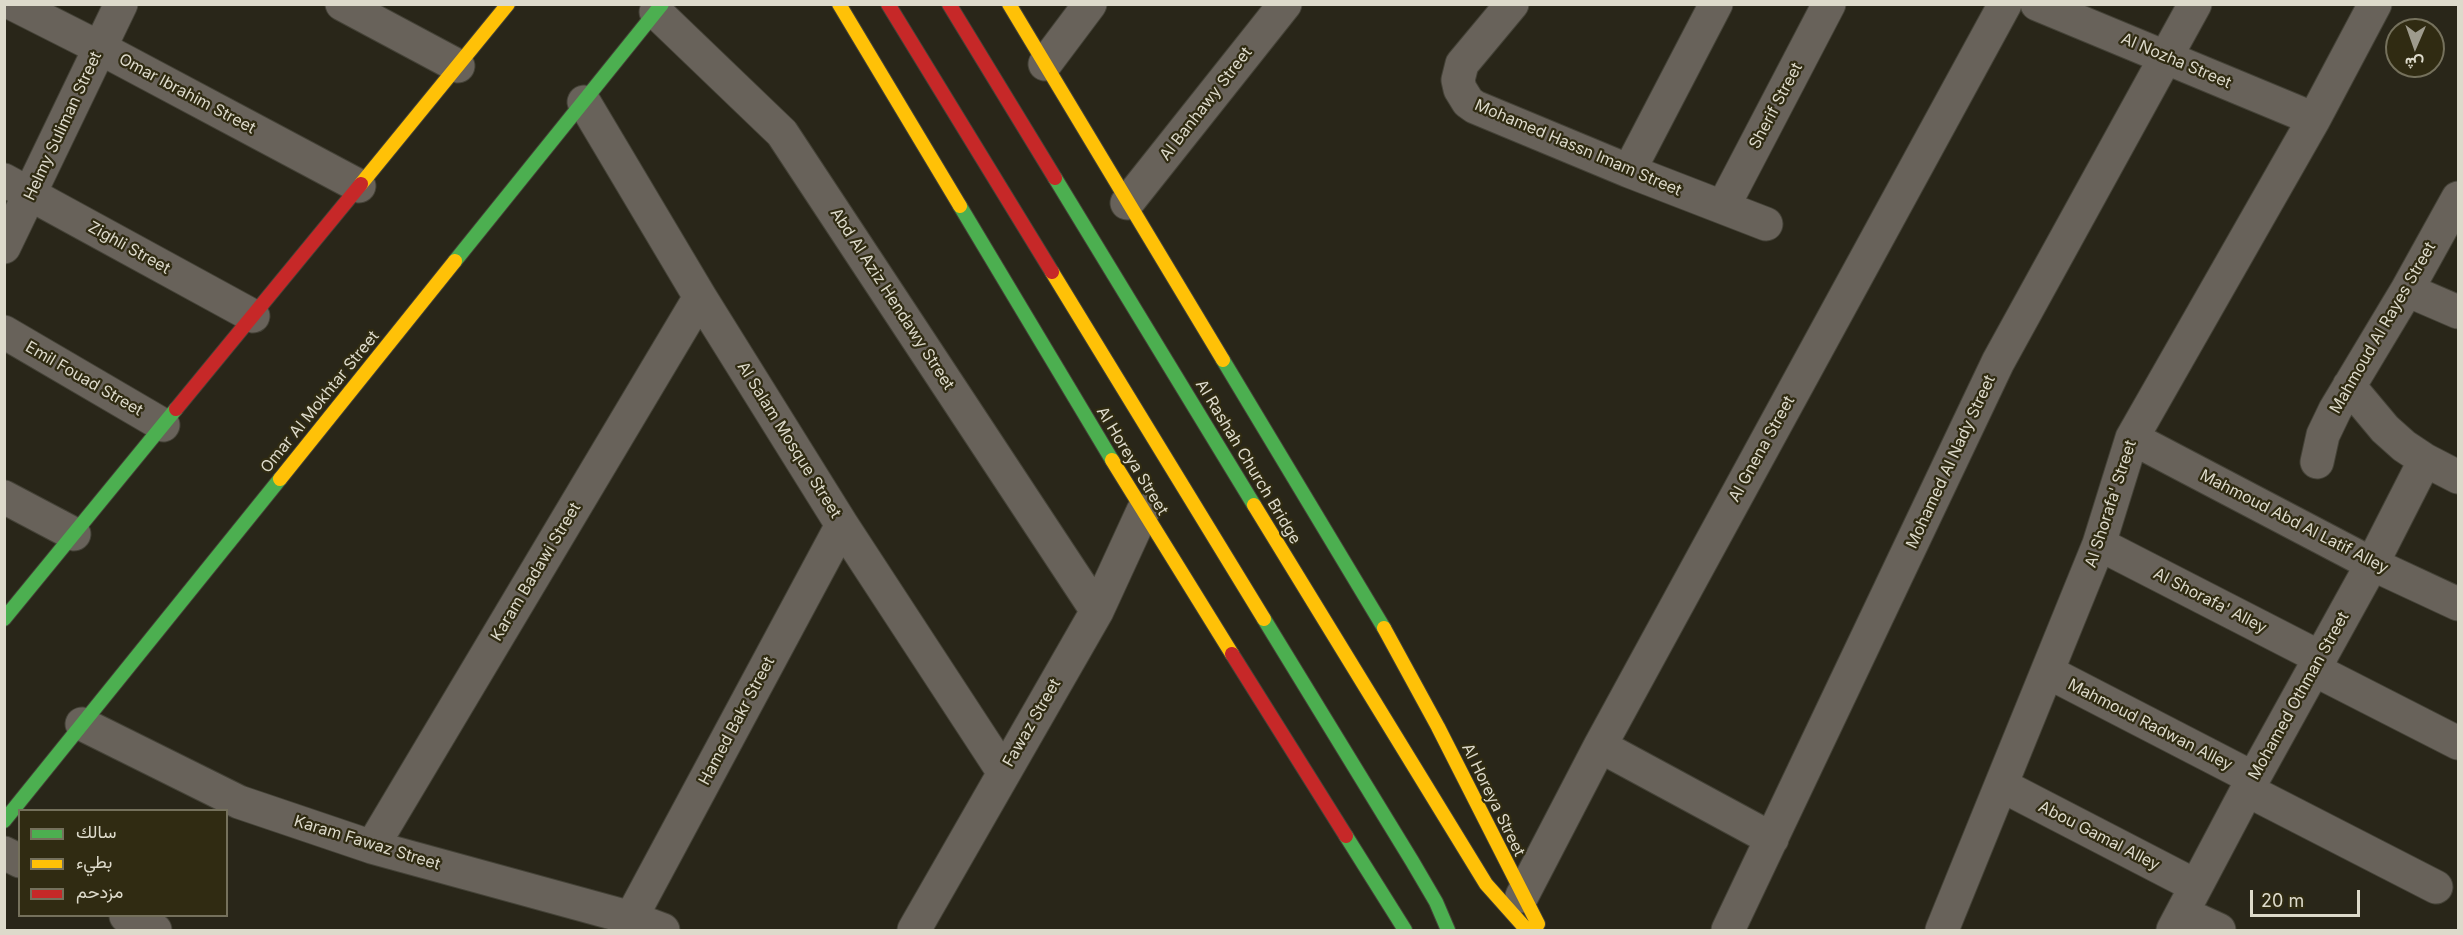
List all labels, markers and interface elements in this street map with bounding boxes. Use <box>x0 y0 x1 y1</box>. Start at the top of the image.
north arrow <box>2385 18 2445 78</box>
street label: Al Nozha Street <box>2118 29 2234 93</box>
street label: Al Banhawy Street <box>1156 44 1256 164</box>
street label: Helmy Suliman Street <box>20 49 106 203</box>
street label: Omar Ibrahim Street <box>115 50 259 138</box>
text: ش <box>2404 54 2424 74</box>
street label: Sherif Street <box>1745 60 1807 152</box>
street label: Mohamed Hassn Imam Street <box>1472 96 1684 200</box>
street label: Abd Al Aziz Hendawy Street <box>826 205 958 393</box>
street label: Zighli Street <box>85 218 173 278</box>
street label: Mahmoud Al Rayes Street <box>2326 239 2440 417</box>
street label: Omar Al Mokhtar Street <box>257 327 383 477</box>
street label: Emil Fouad Street <box>22 338 146 420</box>
street label: Al Salam Mosque Street <box>733 358 845 522</box>
street label: Mohamed Al Nady Street <box>1902 372 2000 552</box>
street label: Al Rashah Church Bridge <box>1191 376 1305 548</box>
street label: Al Gnena Street <box>1725 393 1799 505</box>
street label: Al Horeya Street <box>1092 403 1172 519</box>
street label: Al Shorafa' Street <box>2081 438 2141 570</box>
street label: Mahmoud Abd Al Latif Alley <box>2196 466 2392 578</box>
street label: Karam Badawi Street <box>487 499 585 645</box>
street label: Al Shorafa' Alley <box>2150 564 2270 638</box>
street label: Mohamed Othman Street <box>2245 609 2353 783</box>
street label: Hamed Bakr Street <box>695 654 779 788</box>
street label: Mahmoud Radwan Alley <box>2065 675 2235 775</box>
street label: Fawaz Street <box>999 676 1065 770</box>
street label: Al Horeya Street <box>1457 740 1529 860</box>
street label: Abou Gamal Alley <box>2035 797 2163 875</box>
legend <box>18 809 228 917</box>
street label: Karam Fawaz Street <box>292 812 442 874</box>
text: سالك <box>76 821 116 842</box>
text: بطيء <box>76 851 112 872</box>
scale bar <box>2253 878 2362 916</box>
text: مزدحم <box>76 881 123 902</box>
text: 20 m <box>2261 890 2304 911</box>

